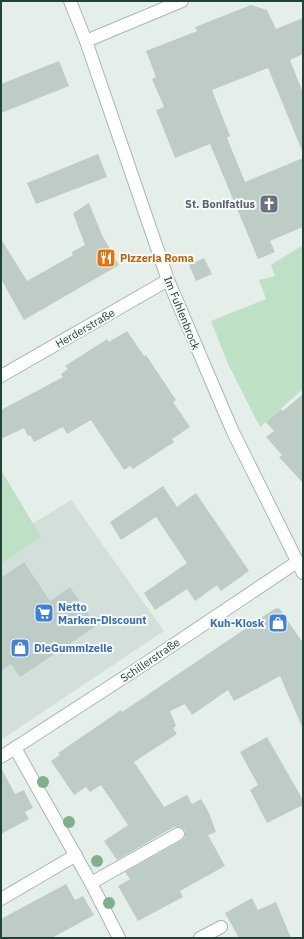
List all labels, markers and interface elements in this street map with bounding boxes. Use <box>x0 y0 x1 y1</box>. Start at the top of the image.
church icon: St. Bonifatius <box>258 193 280 215</box>
place label: St. Bonifatius <box>185 197 255 211</box>
restaurant icon: Pizzeria Roma <box>95 247 117 269</box>
place label: Pizzeria Roma <box>120 251 194 265</box>
street label: Im Fuhlenbrock <box>161 274 203 352</box>
street label: Herderstraße <box>53 305 117 351</box>
place label: Netto Marken-Discount <box>58 600 146 627</box>
supermarket icon: Netto Marken-Discount <box>33 602 55 624</box>
shop icon: Kuh-Kiosk <box>267 612 289 634</box>
place label: Kuh-Kiosk <box>210 616 265 630</box>
street label: Schillerstraße <box>117 635 183 685</box>
shop icon: DieGummizelle <box>9 637 31 659</box>
place label: DieGummizelle <box>34 641 113 655</box>

